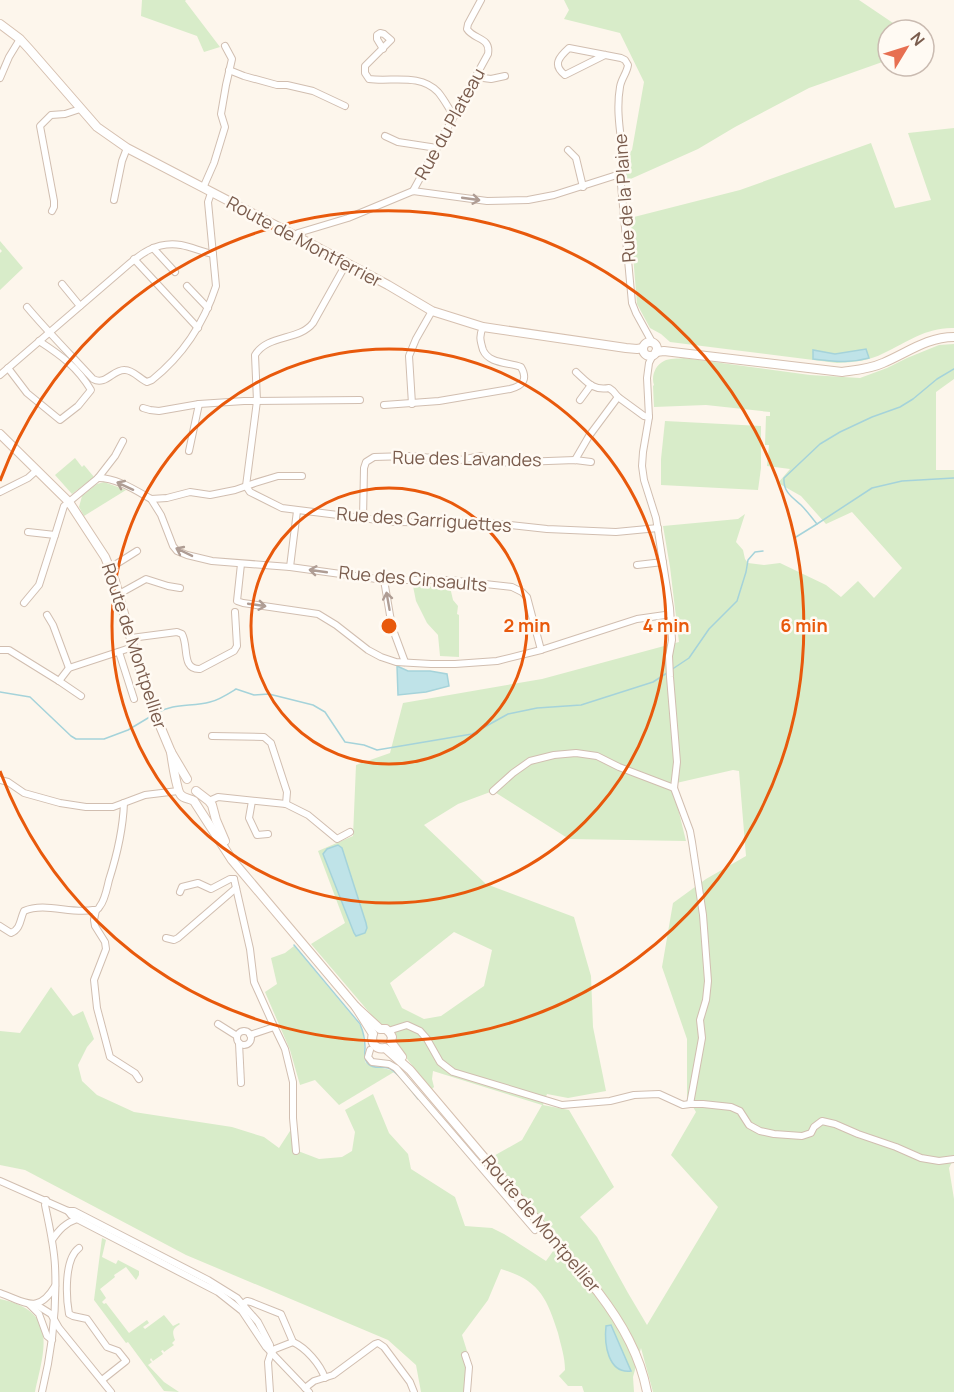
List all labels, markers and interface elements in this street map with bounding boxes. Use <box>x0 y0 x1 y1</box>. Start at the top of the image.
north arrow <box>876 18 936 78</box>
text: N <box>906 27 930 50</box>
street label: Rue du Plateau <box>409 63 490 184</box>
street label: Rue de la Plaine <box>608 133 640 263</box>
street label: Route de Montferrier <box>223 190 387 293</box>
one-way arrow <box>461 193 481 204</box>
street label: Rue des Lavandes <box>392 445 542 471</box>
one-way arrow <box>117 479 135 491</box>
street label: Rue des Garriguettes <box>336 501 512 537</box>
one-way arrow <box>175 546 193 558</box>
street label: Route de Montpellier <box>97 560 173 732</box>
street label: Rue des Cinsaults <box>338 560 488 596</box>
one-way arrow <box>309 565 328 576</box>
one-way arrow <box>382 592 393 611</box>
one-way arrow <box>247 599 267 610</box>
text: 2 min <box>504 613 550 637</box>
text: 4 min <box>642 613 690 637</box>
text: 6 min <box>780 613 828 637</box>
centre of rings <box>379 616 399 636</box>
street label: Route de Montpellier <box>477 1149 607 1298</box>

